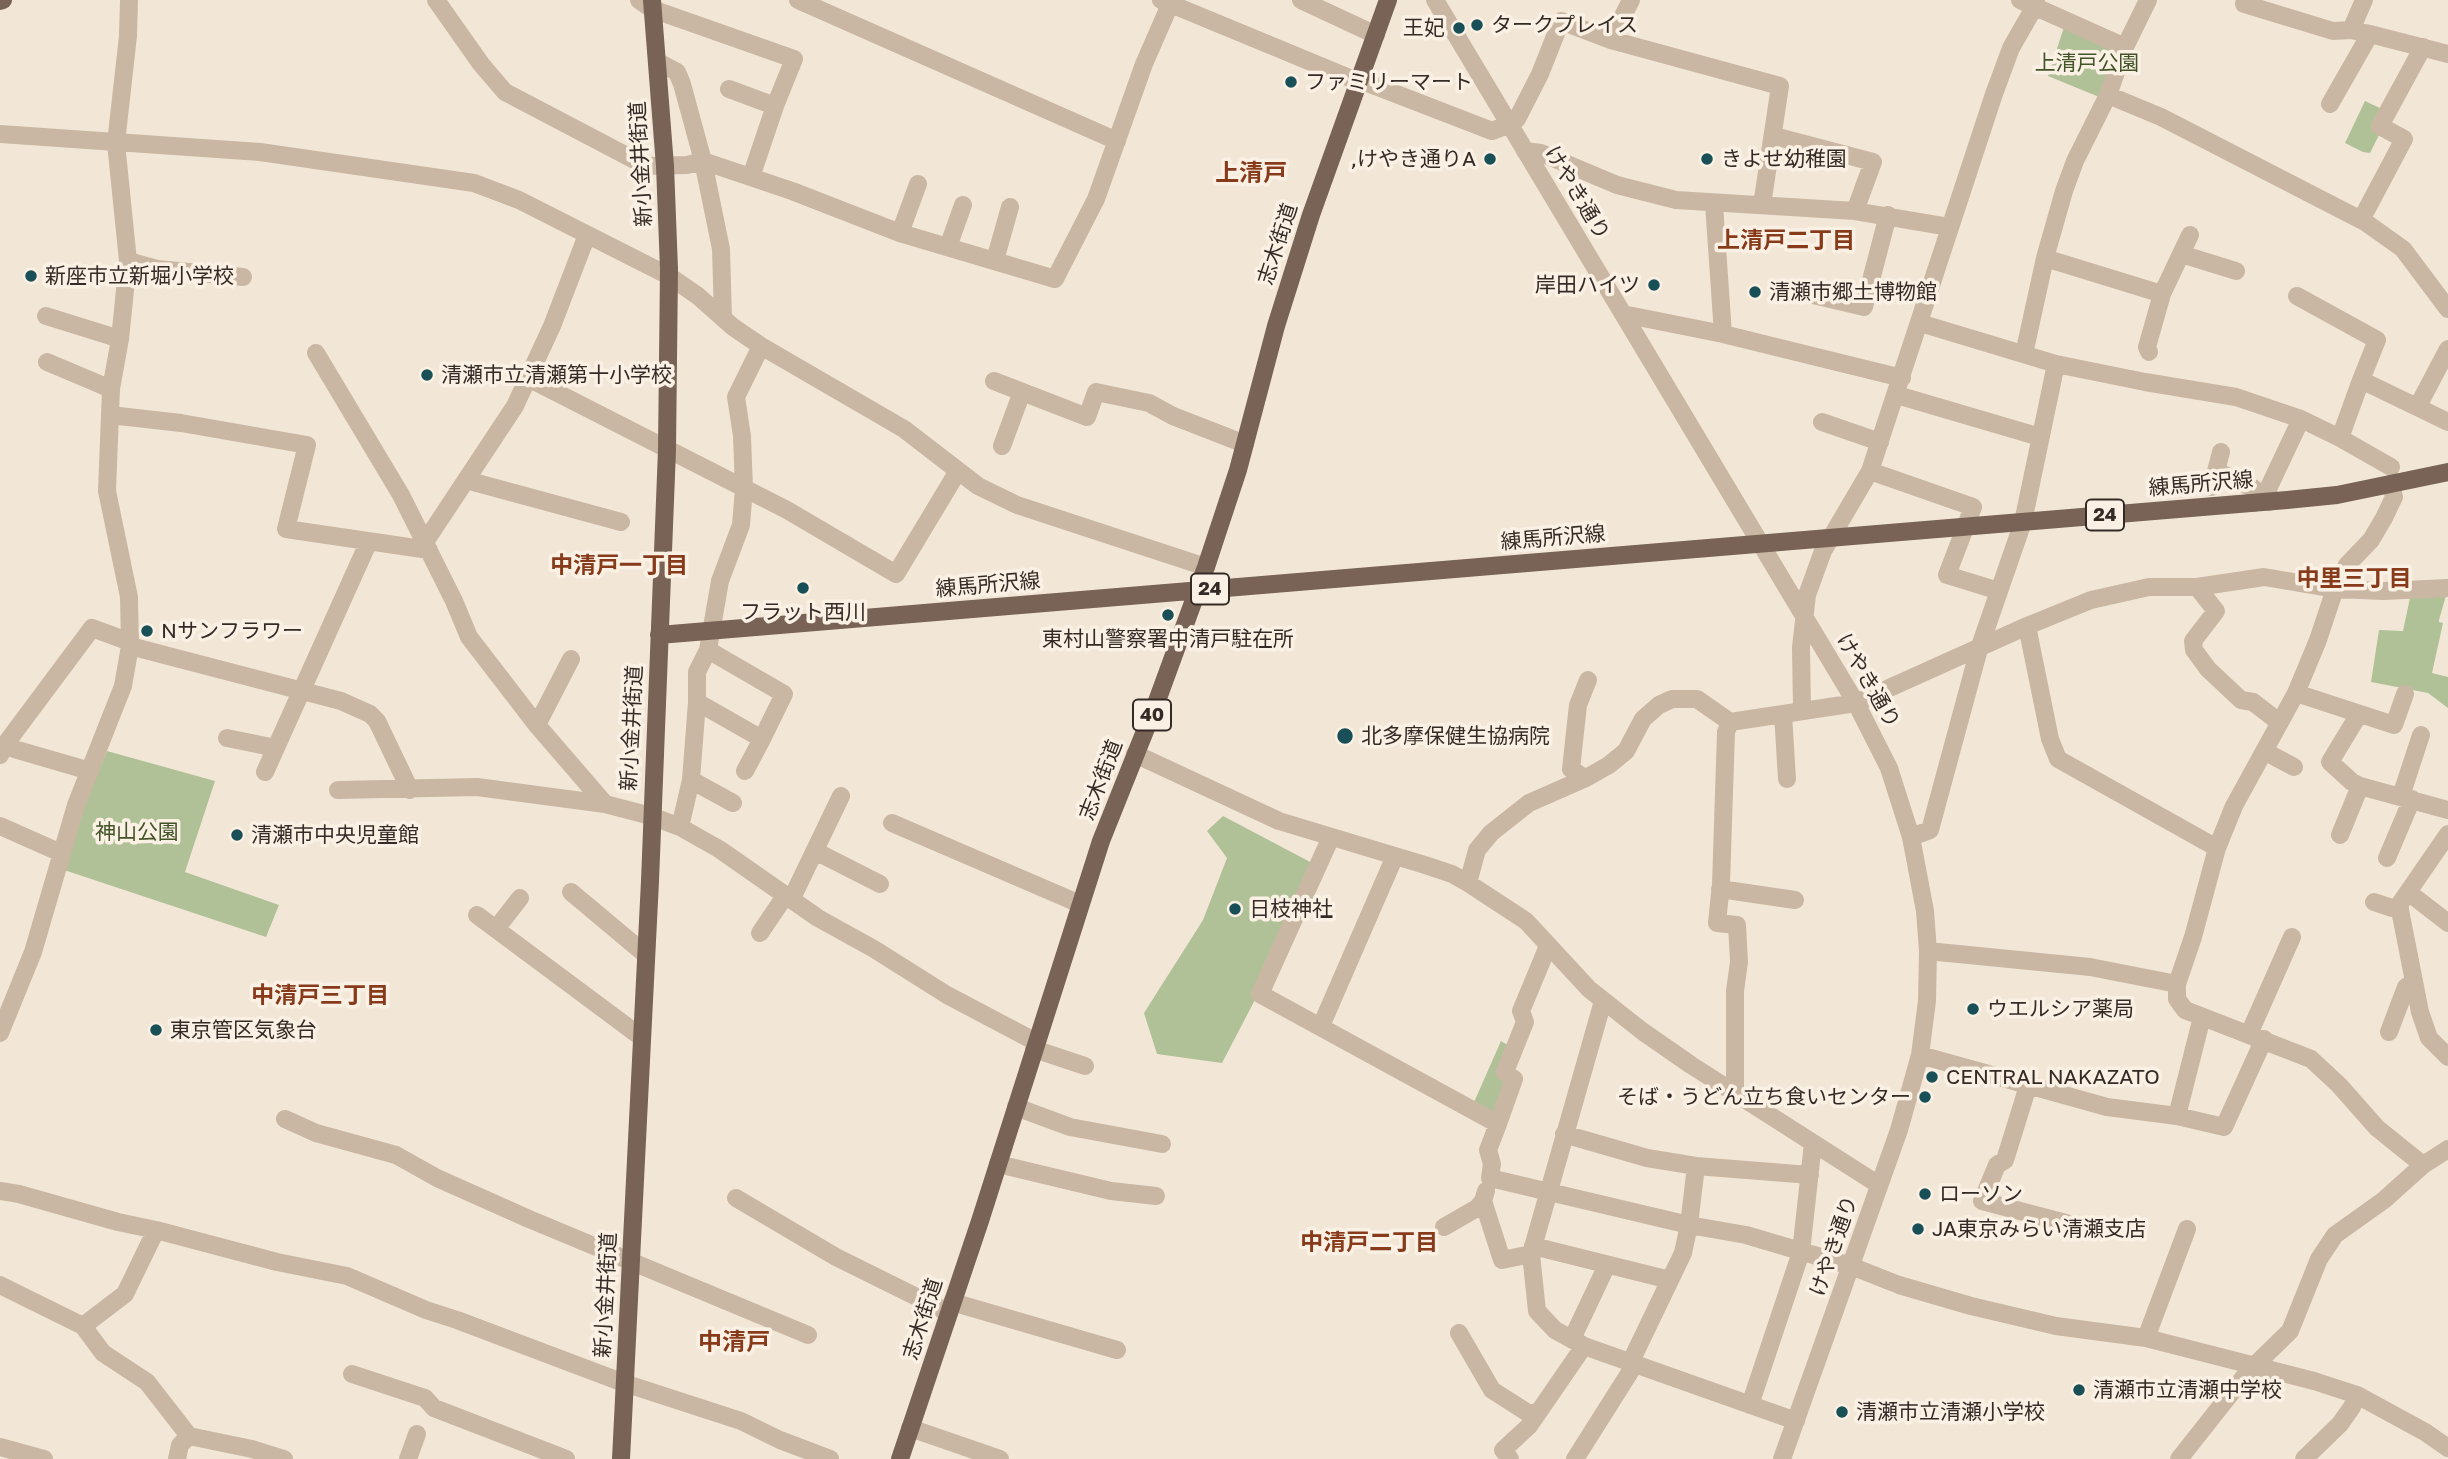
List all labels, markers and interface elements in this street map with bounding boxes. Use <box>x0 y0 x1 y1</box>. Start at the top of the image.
place label: タークプレイス <box>1491 12 1638 38</box>
place label: 王妃 <box>1403 15 1445 41</box>
marker: タークプレイス <box>1469 17 1485 33</box>
marker: 王妃 <box>1451 20 1467 36</box>
park label: 上清戸公園 <box>2035 50 2139 76</box>
place label: ファミリーマート <box>1305 69 1473 95</box>
marker: ファミリーマート <box>1283 74 1299 90</box>
street label: 新小金井街道 <box>625 100 657 228</box>
street label: けやき通り <box>1539 142 1615 244</box>
place label: ,けやき通りA <box>1351 146 1476 172</box>
place label: きよせ幼稚園 <box>1721 146 1847 172</box>
marker: ,けやき通りA <box>1482 151 1498 167</box>
marker: きよせ幼稚園 <box>1699 151 1715 167</box>
district label: 上清戸 <box>1215 159 1287 187</box>
street label: 志木街道 <box>1253 200 1303 288</box>
district label: 上清戸二丁目 <box>1717 227 1855 255</box>
place label: 新座市立新堀小学校 <box>45 263 234 289</box>
marker: 新座市立新堀小学校 <box>23 268 39 284</box>
place label: 岸田ハイツ <box>1535 272 1640 298</box>
marker: 岸田ハイツ <box>1646 277 1662 293</box>
place label: 清瀬市郷土博物館 <box>1769 279 1937 305</box>
marker: 清瀬市郷土博物館 <box>1747 284 1763 300</box>
place label: 清瀬市立清瀬第十小学校 <box>441 362 672 388</box>
marker: 清瀬市立清瀬第十小学校 <box>419 367 435 383</box>
street label: 練馬所沢線 <box>2148 467 2254 501</box>
road number: 24 <box>2086 500 2124 530</box>
street label: 練馬所沢線 <box>1500 521 1606 555</box>
district label: 中清戸一丁目 <box>550 552 688 580</box>
district label: 中里三丁目 <box>2297 565 2411 593</box>
street label: 練馬所沢線 <box>935 568 1041 602</box>
road number: 24 <box>1191 574 1229 604</box>
marker: フラット西川 <box>795 580 811 596</box>
place label: フラット西川 <box>740 599 866 625</box>
marker: 東村山警察署中清戸駐在所 <box>1160 607 1176 623</box>
place label: Nサンフラワー <box>161 618 303 644</box>
marker: Nサンフラワー <box>139 623 155 639</box>
place label: 東村山警察署中清戸駐在所 <box>1042 626 1294 652</box>
street label: けやき通り <box>1831 629 1905 733</box>
street label: 新小金井街道 <box>616 664 648 792</box>
road number: 40 <box>1133 700 1171 730</box>
place label: 北多摩保健生協病院 <box>1361 723 1550 749</box>
marker: 北多摩保健生協病院 <box>1335 726 1355 746</box>
street label: 志木街道 <box>1074 736 1128 824</box>
park label: 神山公園 <box>95 819 179 845</box>
place label: 清瀬市中央児童館 <box>251 822 419 848</box>
marker: 清瀬市中央児童館 <box>229 827 245 843</box>
place label: 日枝神社 <box>1249 896 1333 922</box>
marker: 日枝神社 <box>1227 901 1243 917</box>
district label: 中清戸三丁目 <box>251 982 389 1010</box>
place label: ウエルシア薬局 <box>1987 996 2134 1022</box>
marker: ウエルシア薬局 <box>1965 1001 1981 1017</box>
place label: 東京管区気象台 <box>170 1017 317 1043</box>
marker: 東京管区気象台 <box>148 1022 164 1038</box>
place label: CENTRAL NAKAZATO <box>1946 1064 2160 1090</box>
marker: CENTRAL NAKAZATO <box>1924 1069 1940 1085</box>
place label: そば・うどん立ち食いセンター <box>1617 1084 1911 1110</box>
marker: そば・うどん立ち食いセンター <box>1917 1089 1933 1105</box>
place label: ローソン <box>1939 1181 2023 1207</box>
marker: ローソン <box>1917 1186 1933 1202</box>
street label: けやき通り <box>1805 1192 1863 1300</box>
place label: JA東京みらい清瀬支店 <box>1932 1216 2146 1242</box>
marker: JA東京みらい清瀬支店 <box>1910 1221 1926 1237</box>
district label: 中清戸二丁目 <box>1300 1229 1438 1257</box>
street label: 新小金井街道 <box>590 1231 622 1359</box>
street label: 志木街道 <box>898 1275 948 1363</box>
district label: 中清戸 <box>698 1328 770 1356</box>
place label: 清瀬市立清瀬中学校 <box>2093 1377 2282 1403</box>
marker: 清瀬市立清瀬中学校 <box>2071 1382 2087 1398</box>
place label: 清瀬市立清瀬小学校 <box>1856 1399 2045 1425</box>
marker: 清瀬市立清瀬小学校 <box>1834 1404 1850 1420</box>

